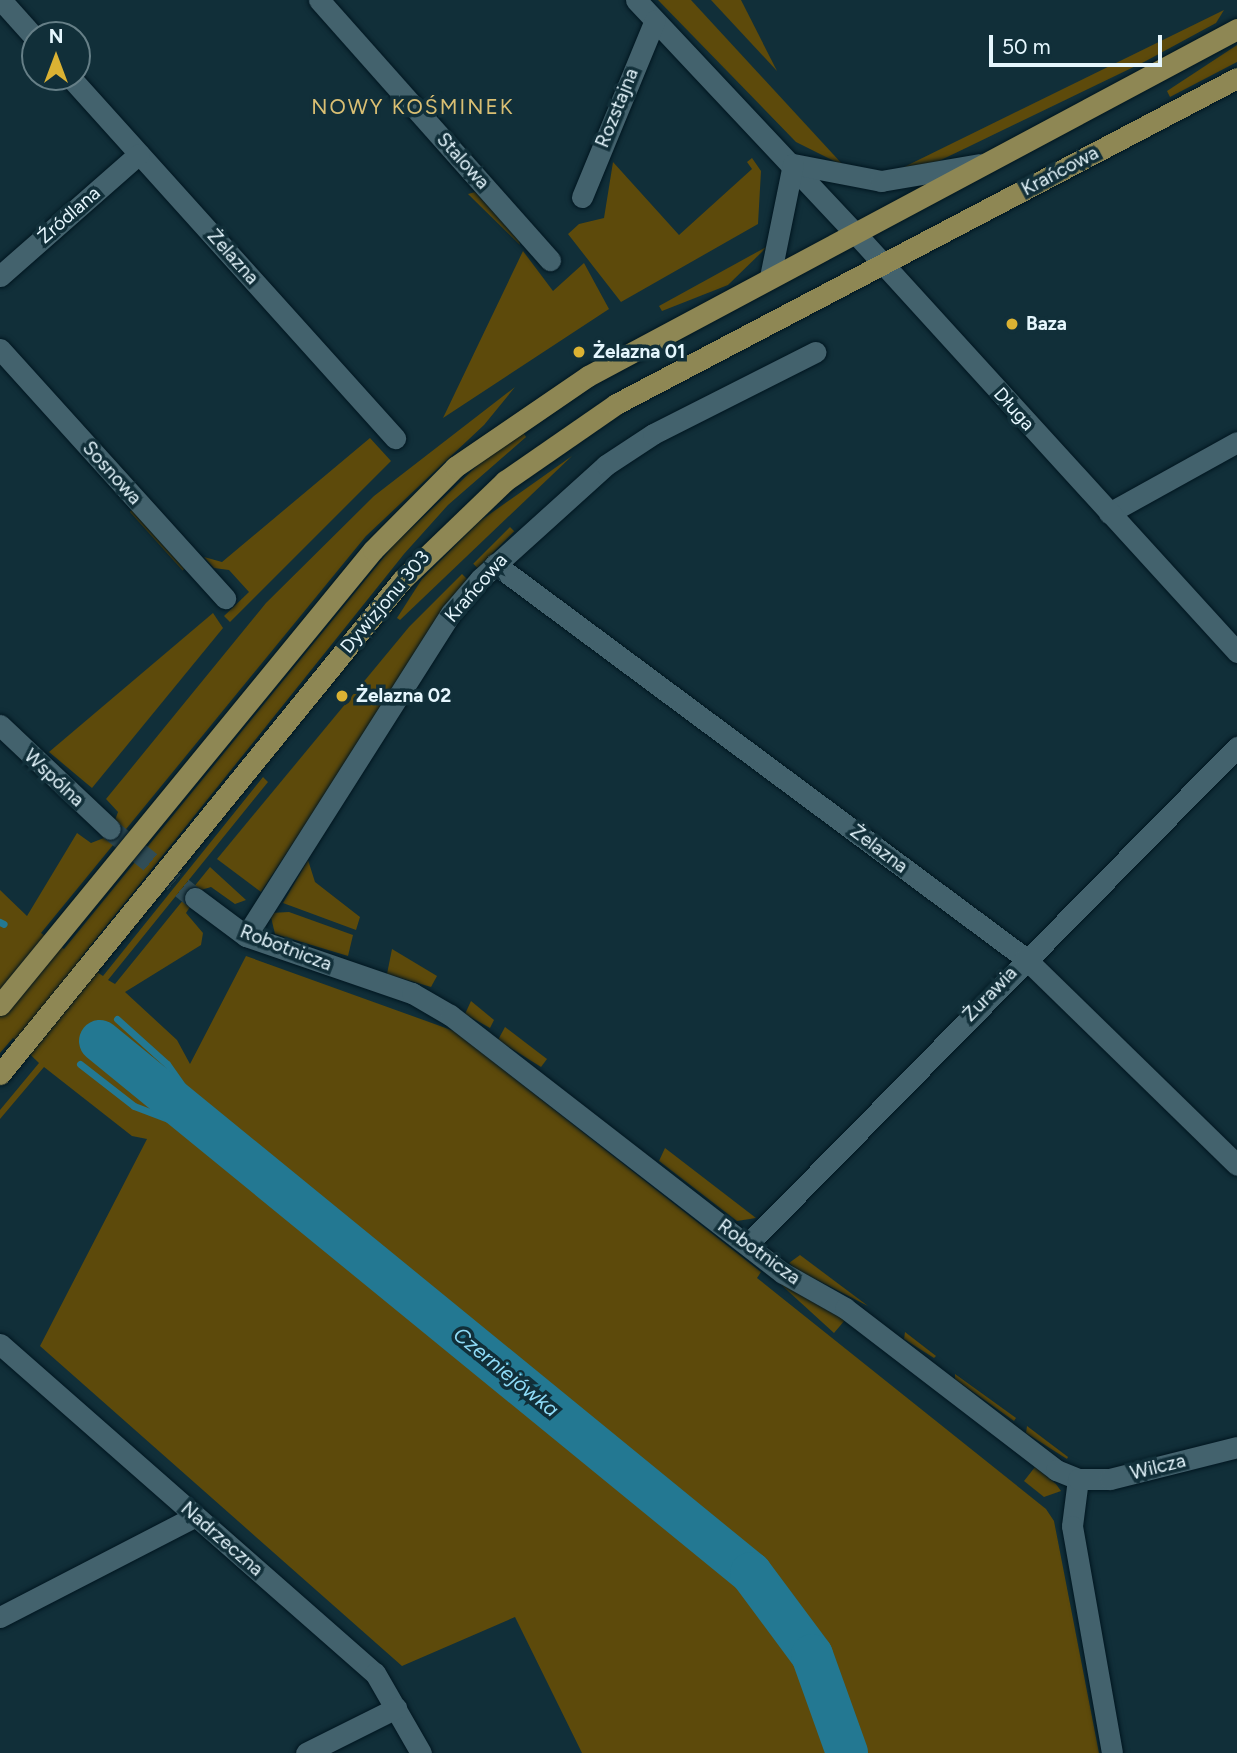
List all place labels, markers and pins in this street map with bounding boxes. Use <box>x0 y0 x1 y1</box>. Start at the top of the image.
place label: Baza <box>1026 313 1067 335</box>
marker: Baza <box>1004 316 1020 332</box>
place label: Żelazna 01 <box>593 341 685 363</box>
marker: Żelazna 01 <box>571 344 587 360</box>
place label: Żelazna 02 <box>356 685 451 707</box>
marker: Żelazna 02 <box>334 688 350 704</box>

